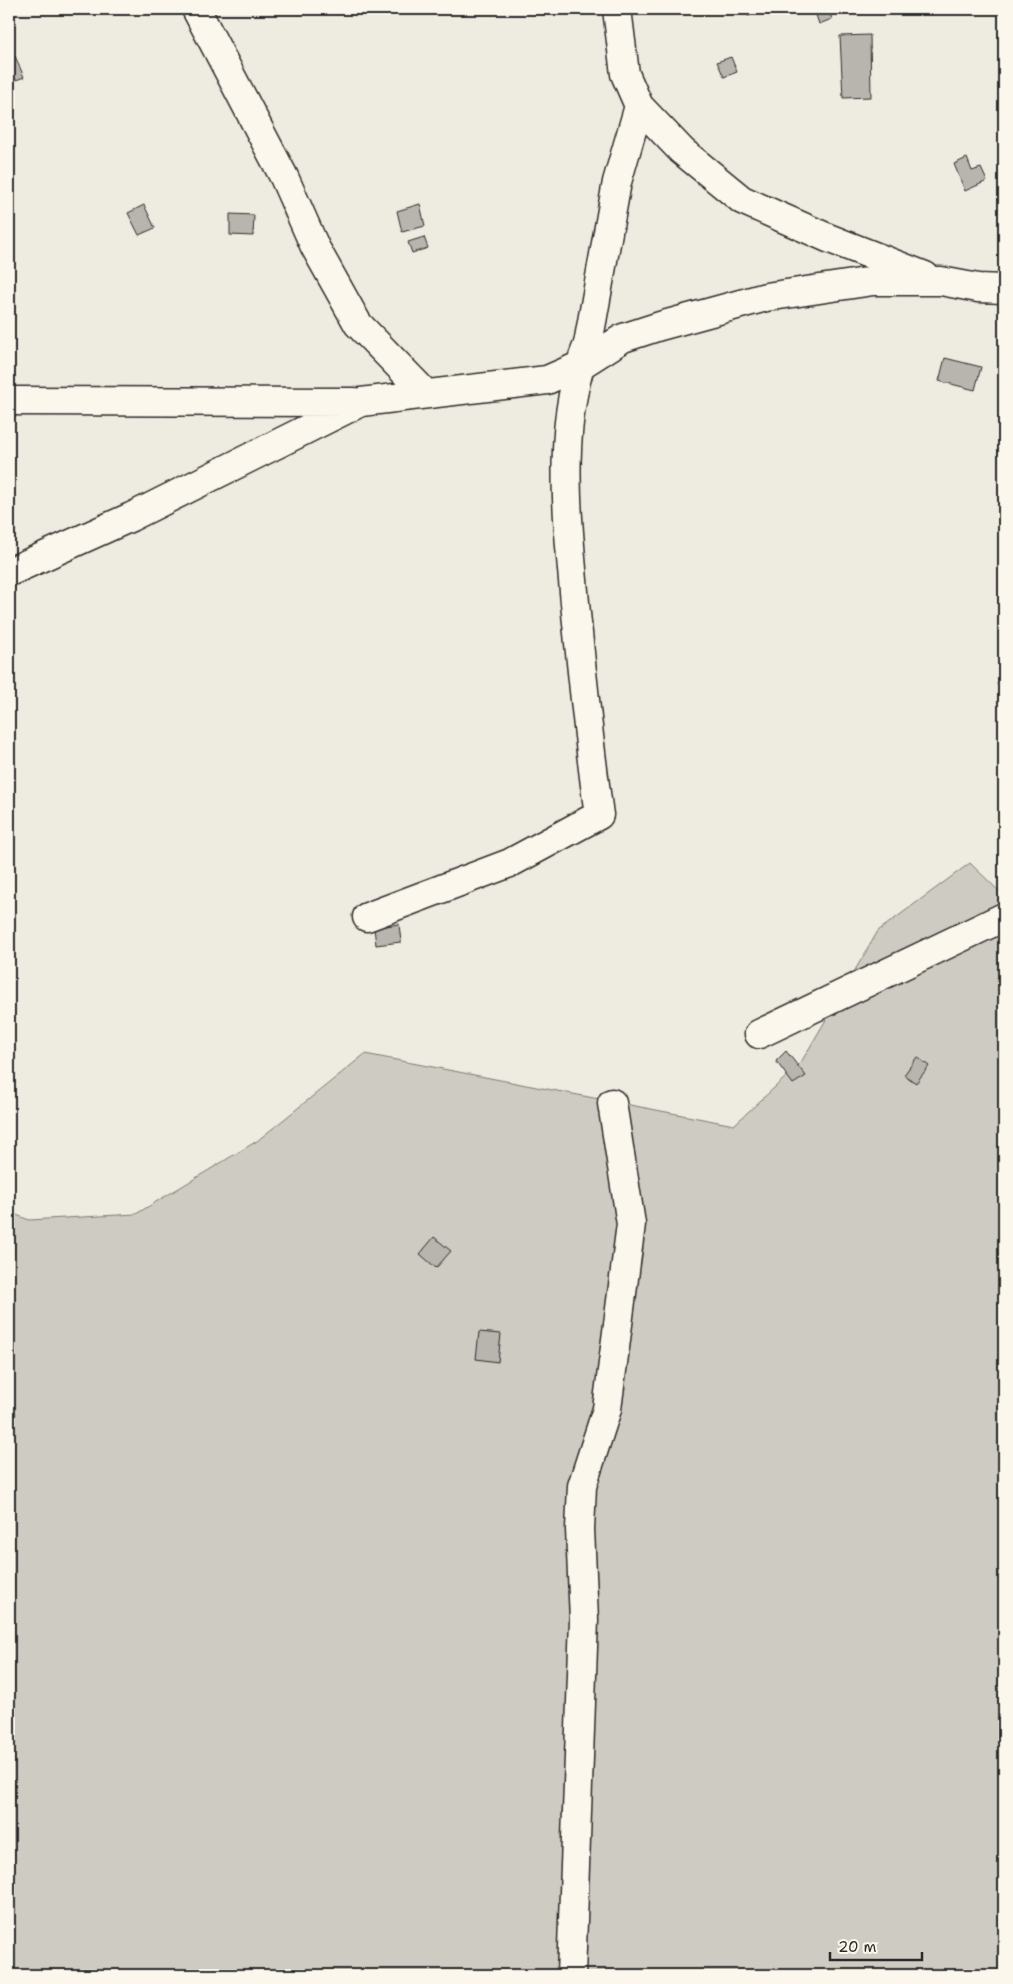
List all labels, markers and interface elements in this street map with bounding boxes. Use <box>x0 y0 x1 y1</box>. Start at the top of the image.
scale bar <box>830 1929 923 1961</box>
text: 20 m <box>838 1937 877 1957</box>

